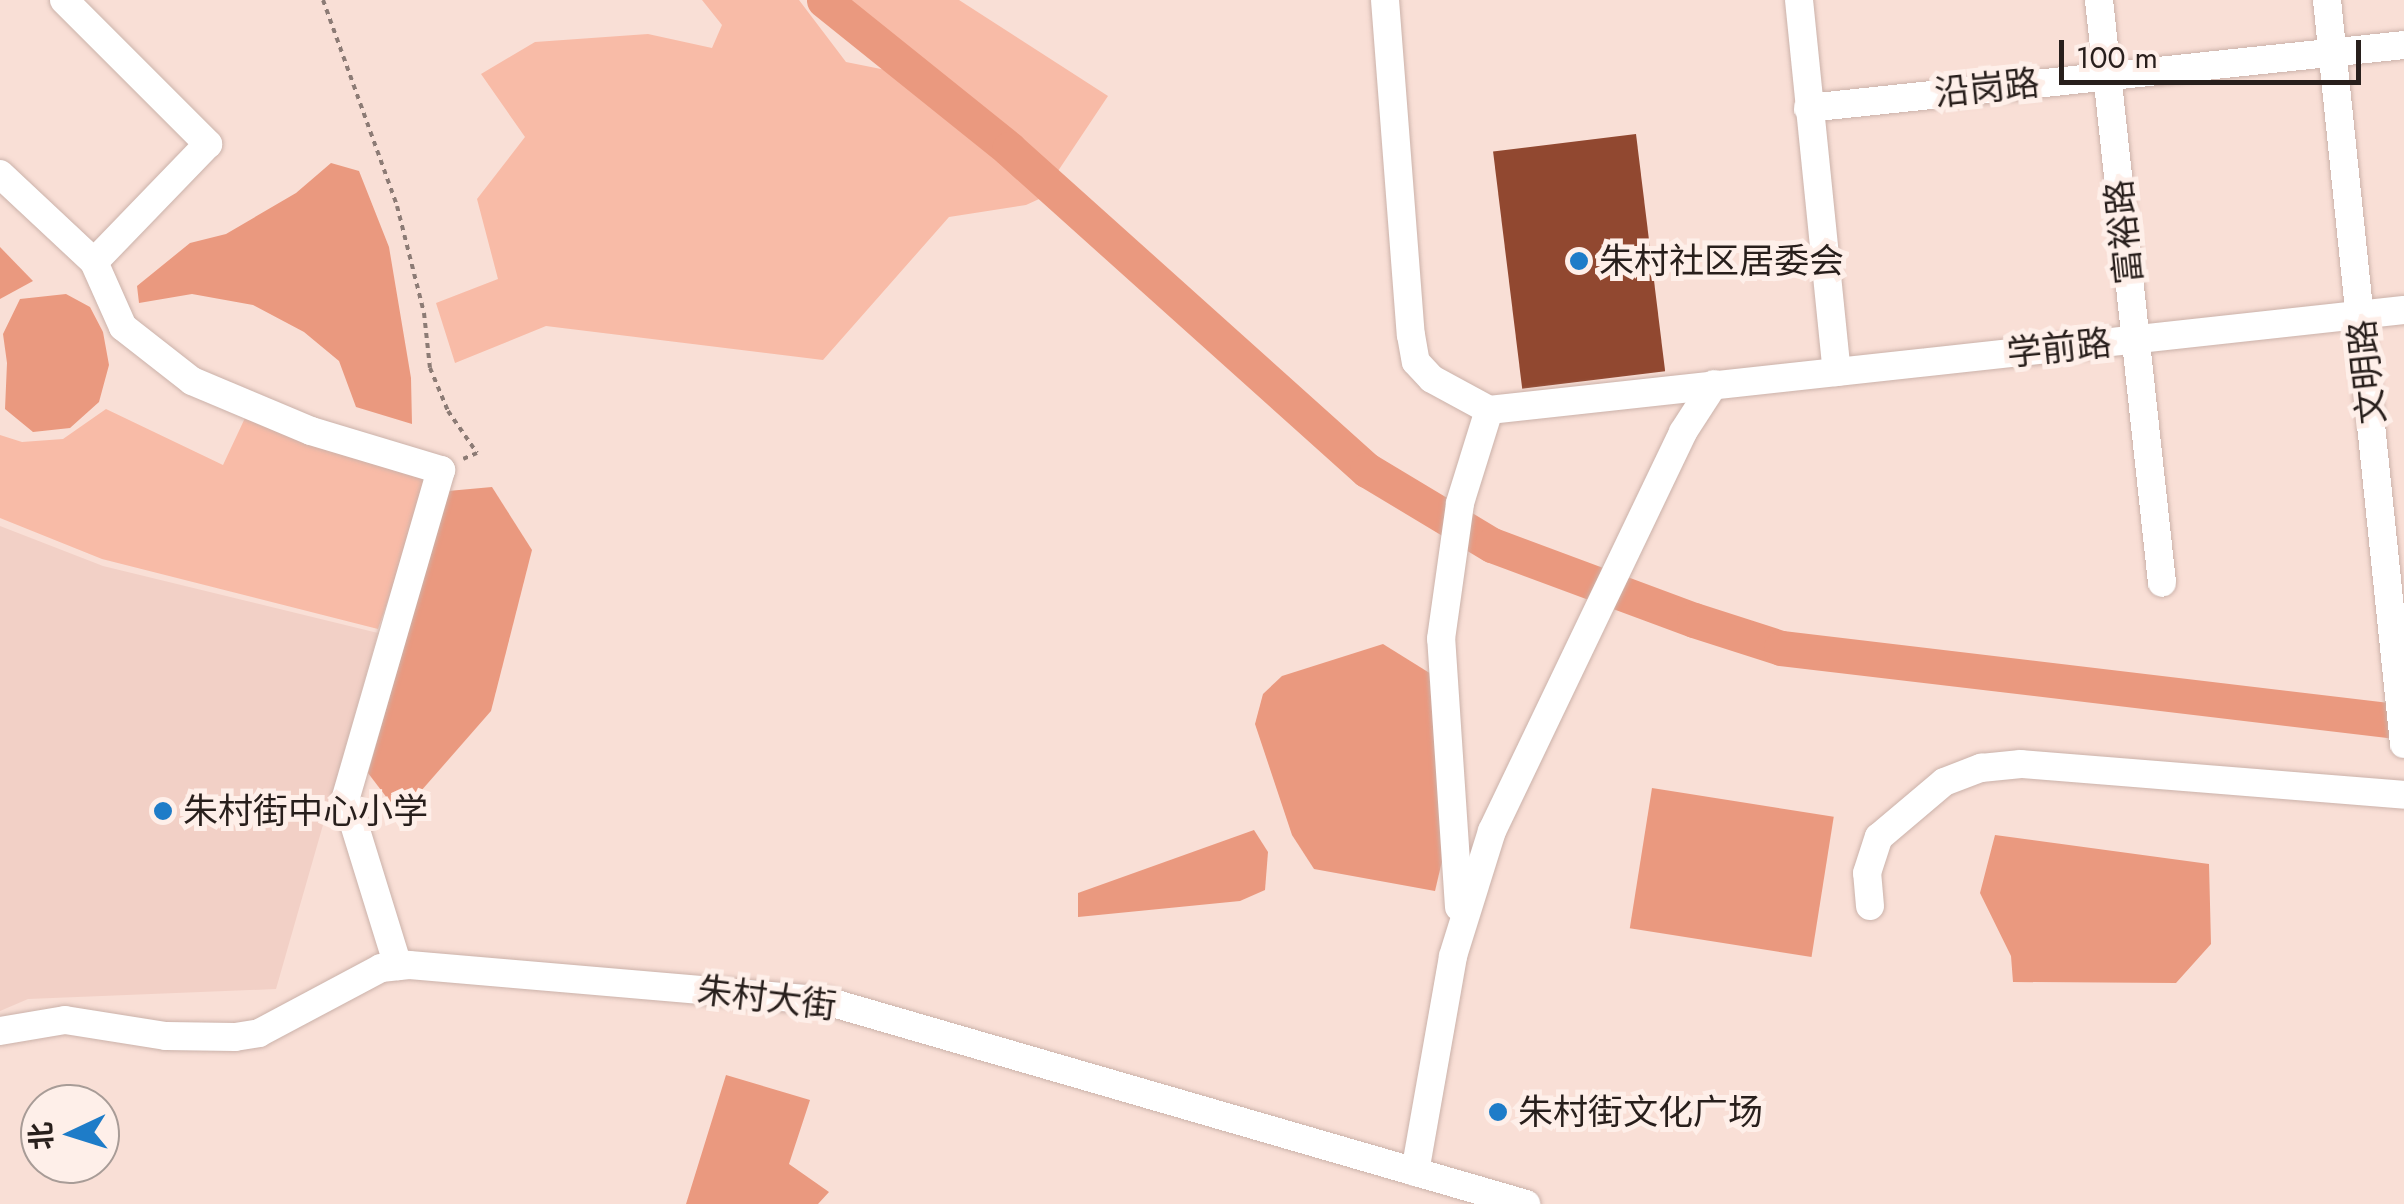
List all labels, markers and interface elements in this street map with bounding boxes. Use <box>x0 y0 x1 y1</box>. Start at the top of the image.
scale bar <box>2064 20 2366 82</box>
text: 100 m <box>2076 36 2158 79</box>
street label: 沿岗路 <box>1933 62 2041 114</box>
street label: 富裕路 <box>2098 178 2150 286</box>
place label: 朱村社区居委会 <box>1599 240 1844 282</box>
marker: 朱村社区居委会 <box>1568 250 1590 272</box>
street label: 文明路 <box>2341 318 2393 426</box>
street label: 学前路 <box>2005 322 2113 374</box>
place label: 朱村街中心小学 <box>183 790 428 832</box>
marker: 朱村街中心小学 <box>152 800 174 822</box>
street label: 朱村大街 <box>695 969 839 1027</box>
north arrow <box>20 1084 120 1184</box>
place label: 朱村街文化广场 <box>1518 1091 1763 1133</box>
marker: 朱村街文化广场 <box>1487 1101 1509 1123</box>
text: 北 <box>20 1121 63 1151</box>

